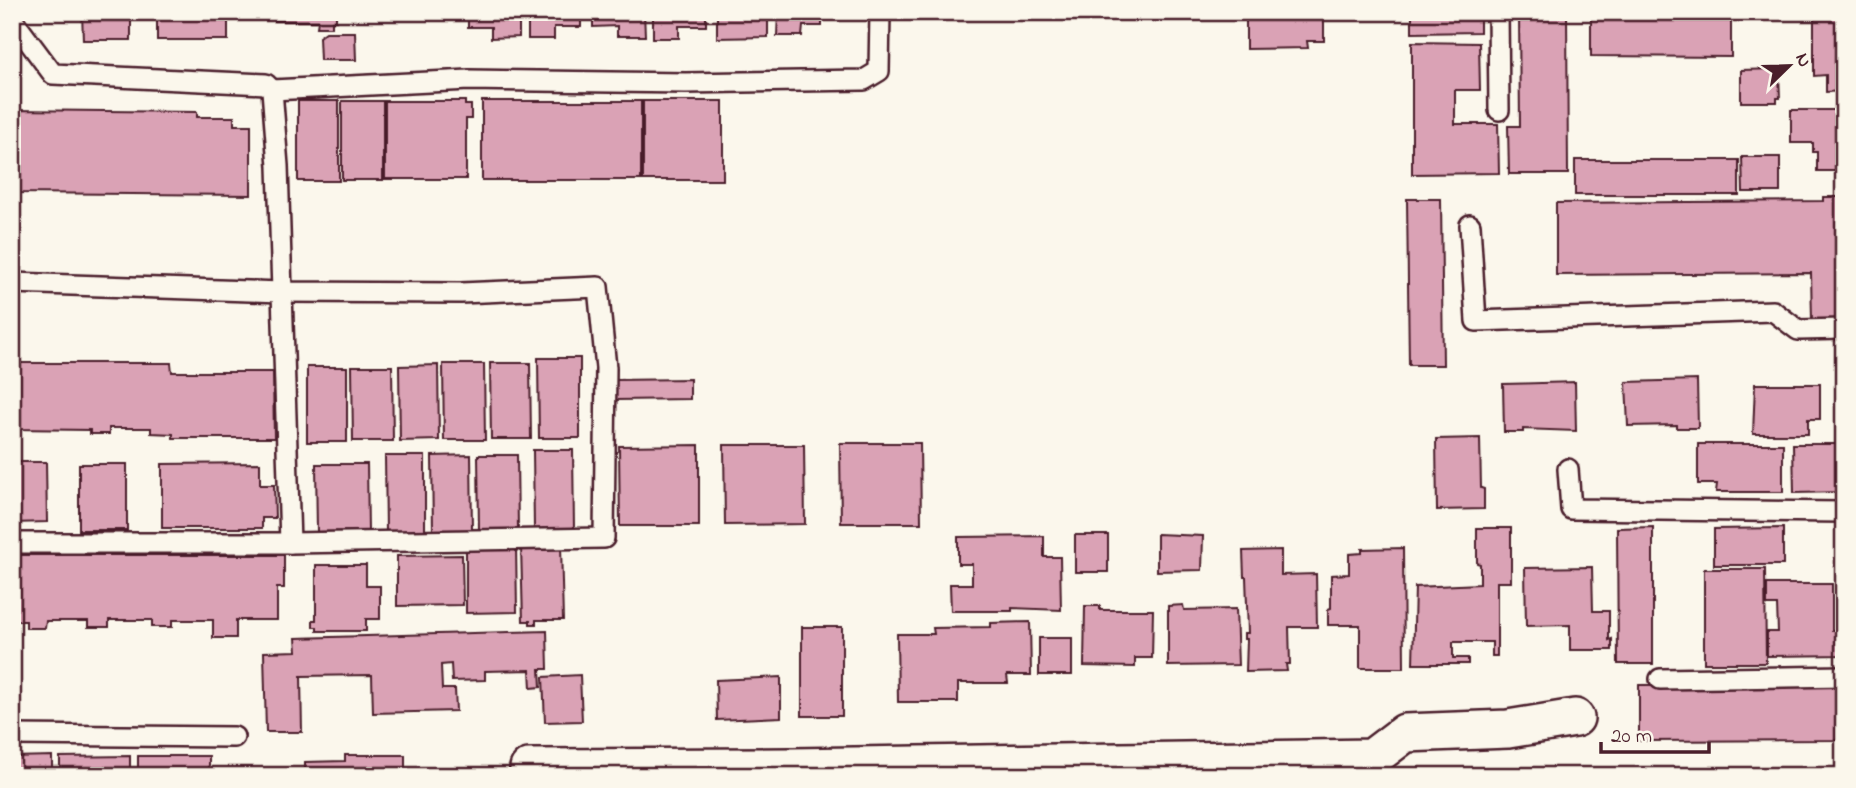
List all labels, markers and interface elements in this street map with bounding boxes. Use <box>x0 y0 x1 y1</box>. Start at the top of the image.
north arrow <box>1755 32 1825 102</box>
text: N <box>1787 49 1817 72</box>
scale bar <box>1601 711 1709 755</box>
text: 20 m <box>1611 722 1652 752</box>

